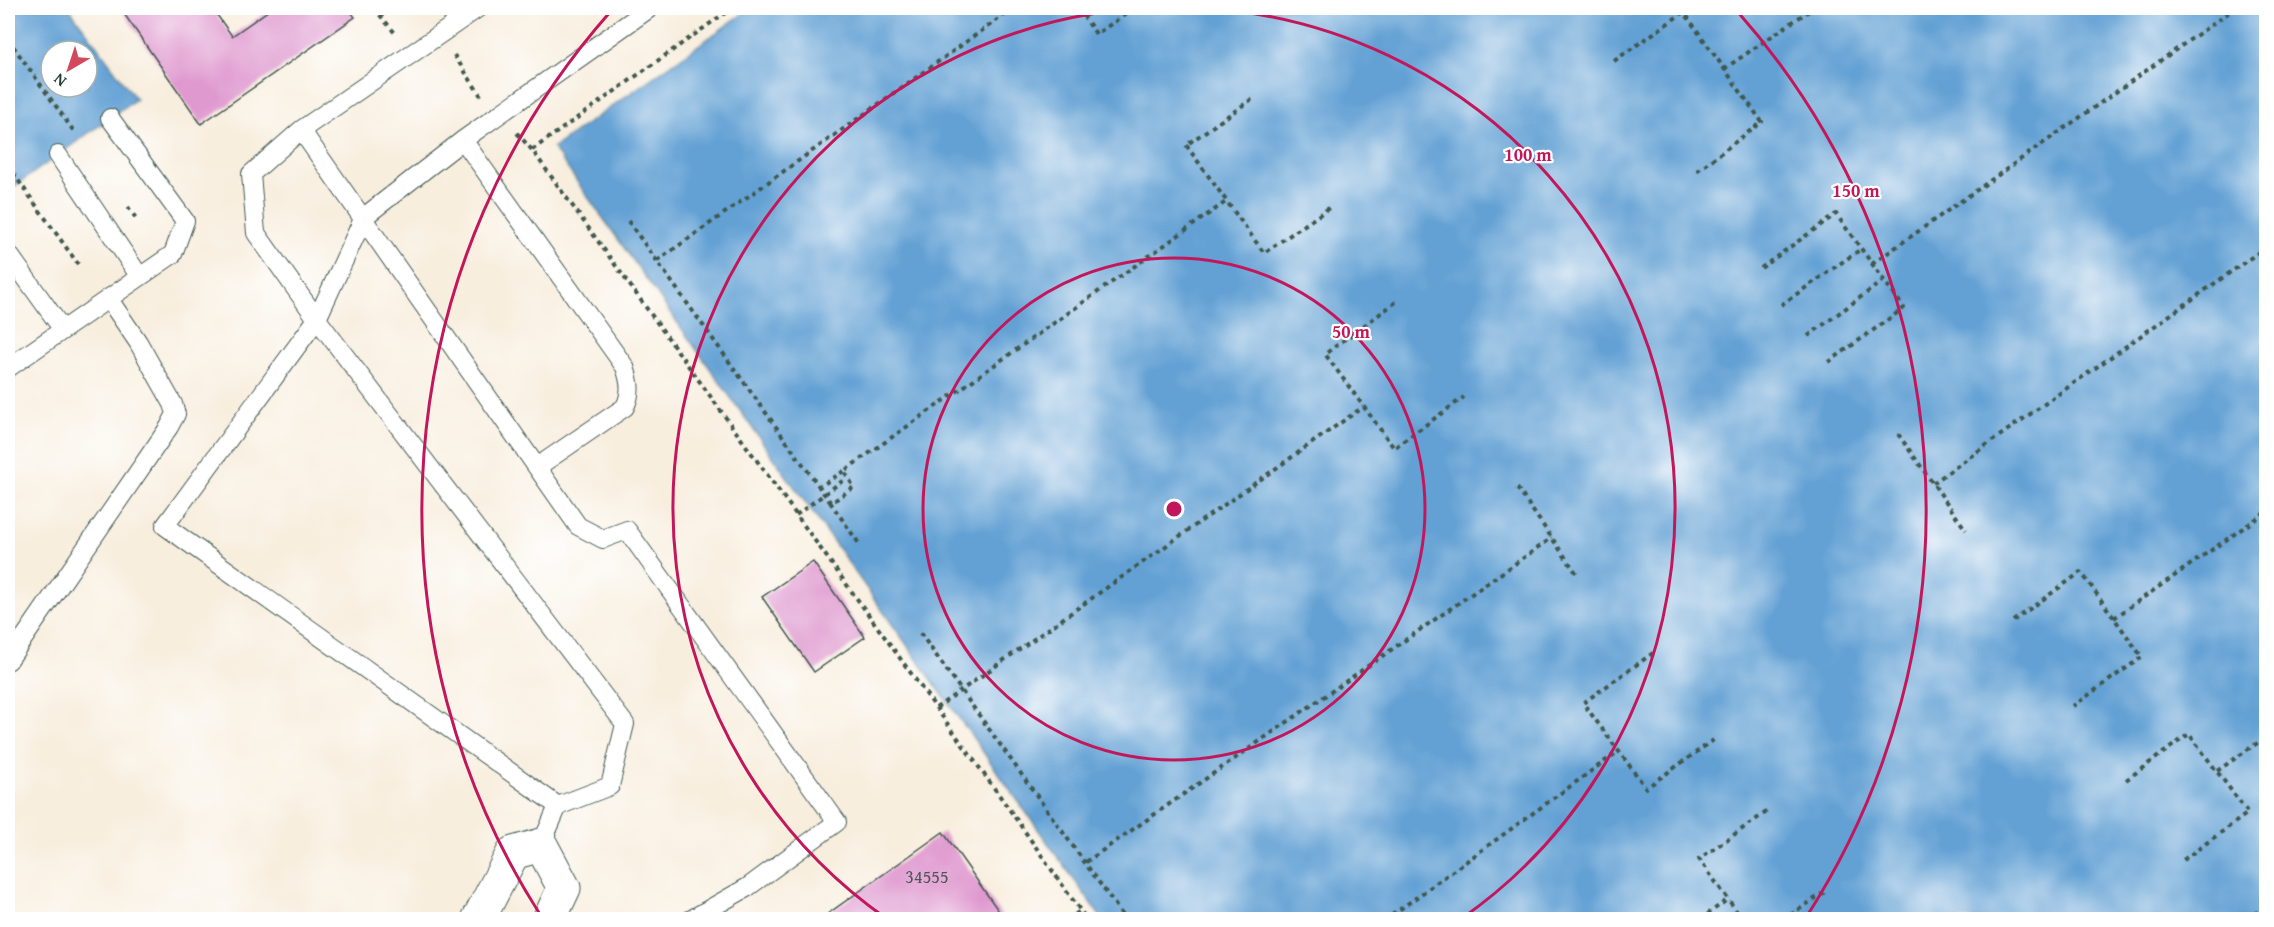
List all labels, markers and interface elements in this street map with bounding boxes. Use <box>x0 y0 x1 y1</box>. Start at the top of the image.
north arrow <box>39 39 99 99</box>
text: N <box>48 68 71 93</box>
text: 100 m <box>1504 141 1552 168</box>
text: 150 m <box>1832 177 1880 204</box>
text: 50 m <box>1332 318 1371 345</box>
centre of rings <box>1164 499 1184 519</box>
house number: 34555 <box>905 863 949 890</box>

